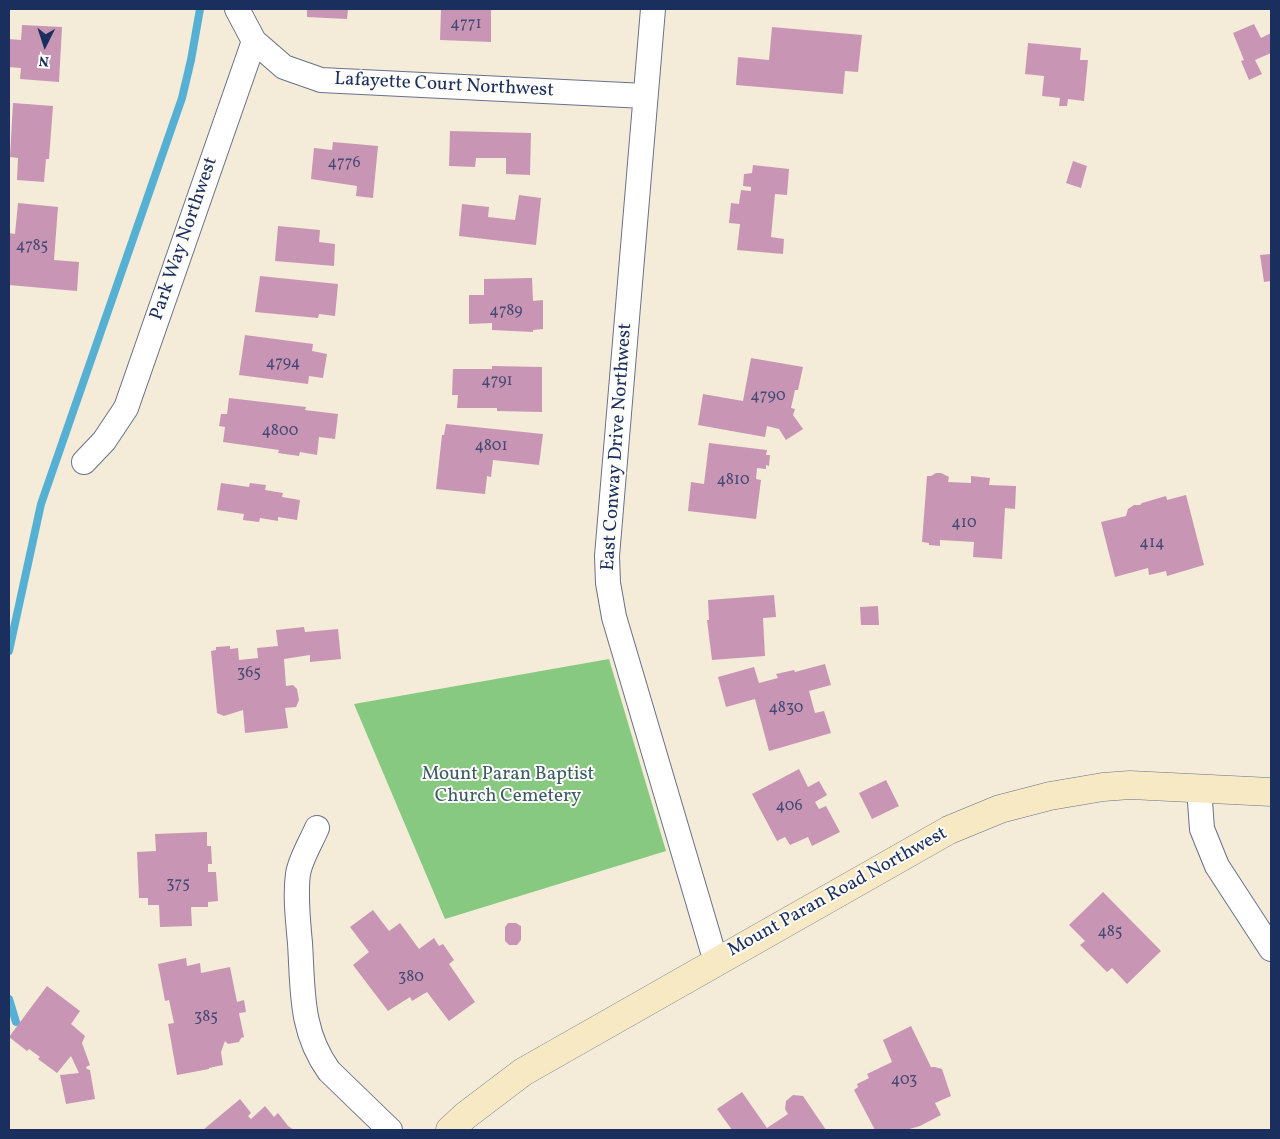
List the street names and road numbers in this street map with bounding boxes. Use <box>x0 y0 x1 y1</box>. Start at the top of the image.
street label: Lafayette Court Northwest <box>334 69 554 103</box>
street label: Park Way Northwest <box>146 154 224 324</box>
street label: East Conway Drive Northwest <box>598 322 638 572</box>
street label: Mount Paran Road Northwest <box>724 823 952 963</box>

